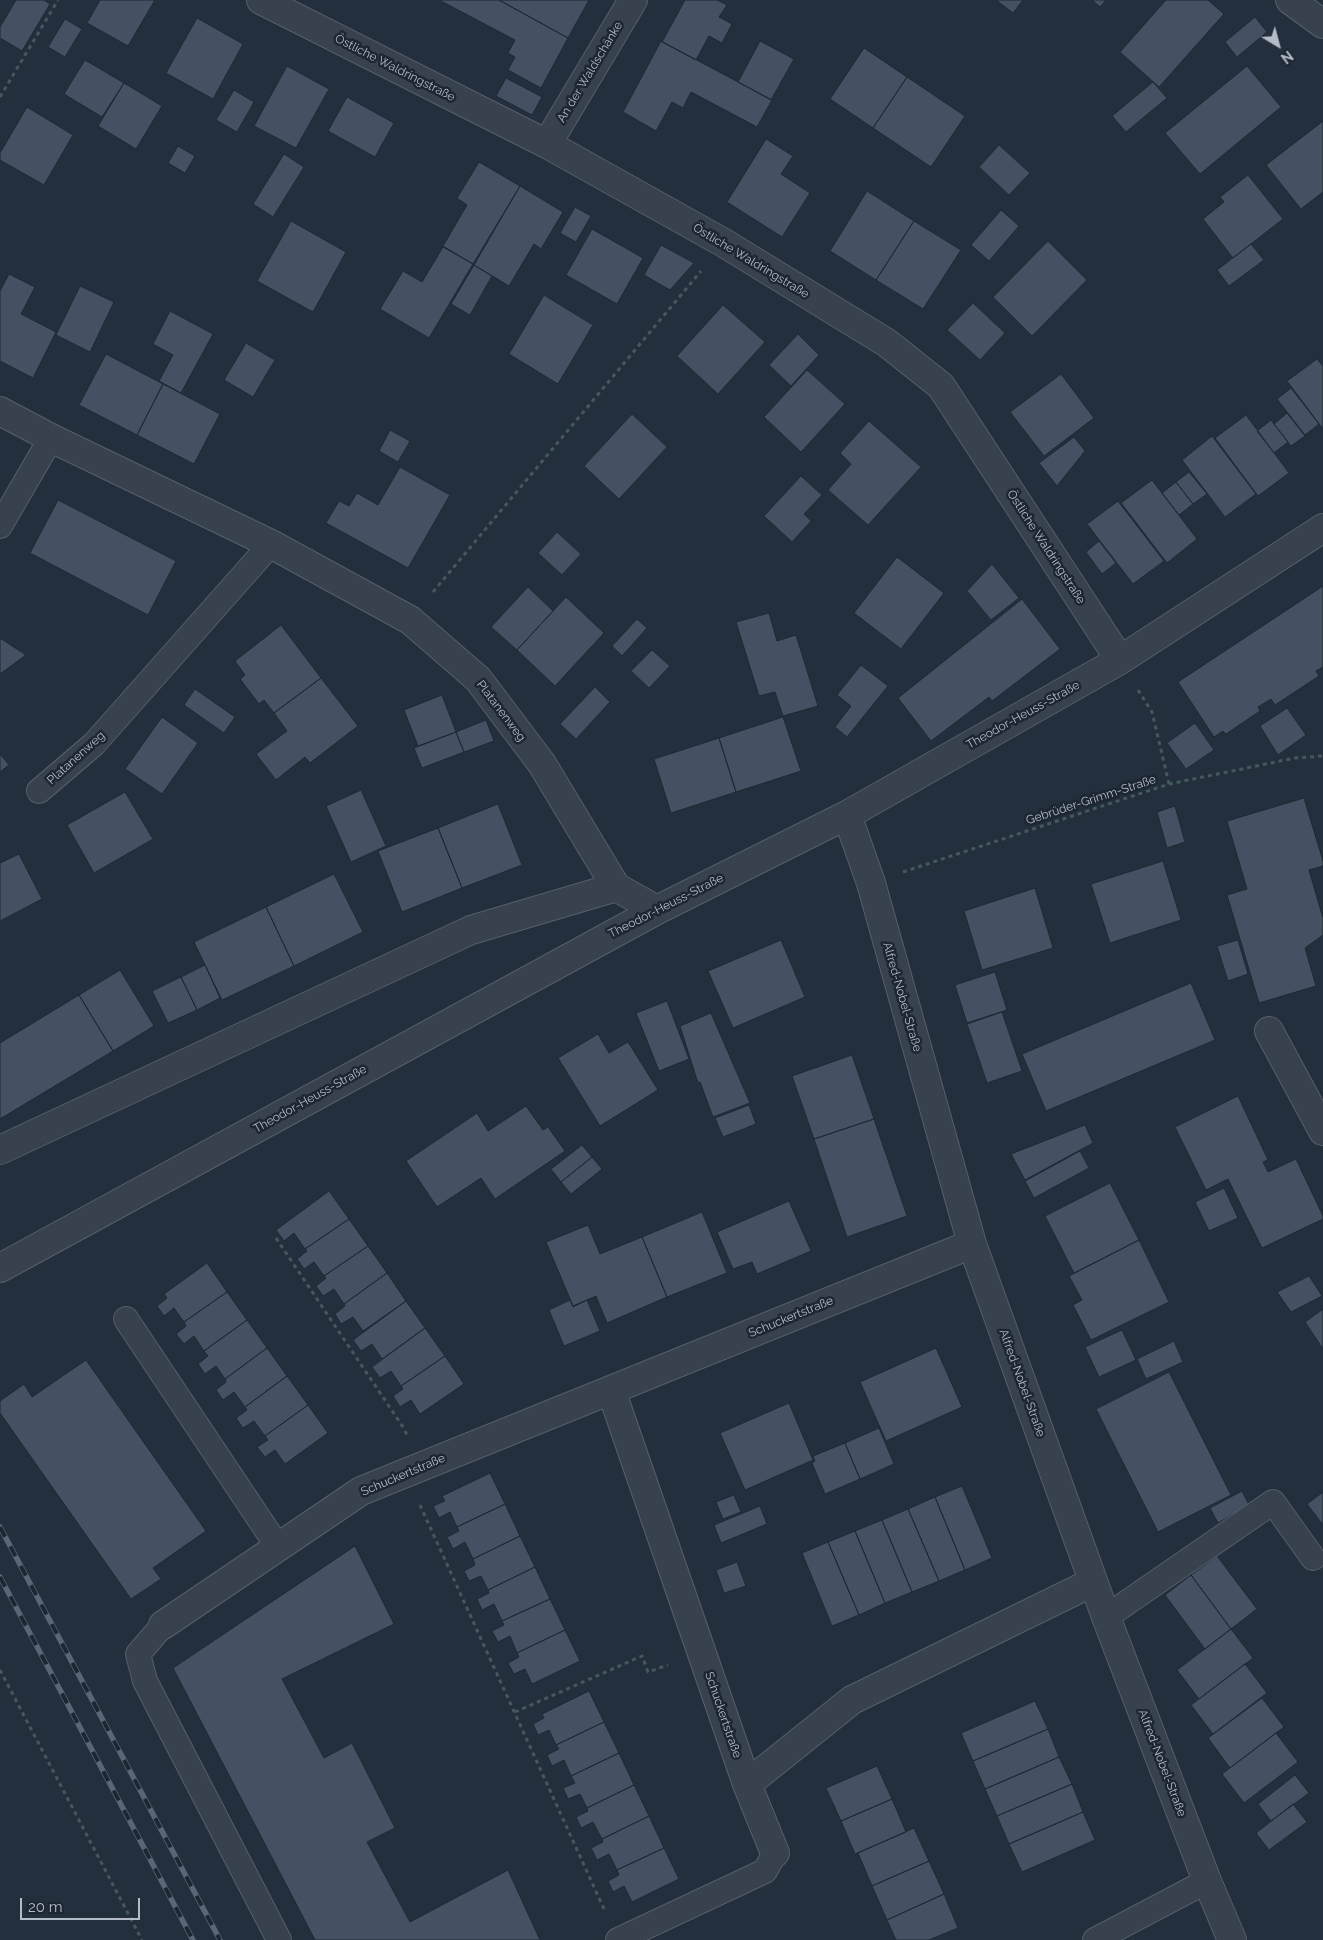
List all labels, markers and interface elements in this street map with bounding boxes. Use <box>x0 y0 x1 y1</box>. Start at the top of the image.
street label: An der Waldschänke <box>554 19 626 125</box>
north arrow <box>1253 20 1303 70</box>
street label: Östliche Waldringstraße <box>332 31 458 105</box>
text: N <box>1278 47 1296 67</box>
street label: Östliche Waldringstraße <box>690 221 812 301</box>
street label: Östliche Waldringstraße <box>1004 487 1088 607</box>
street label: Platanenweg <box>473 678 529 744</box>
street label: Theodor-Heuss-Straße <box>964 678 1082 752</box>
street label: Platanenweg <box>44 728 108 788</box>
street label: Gebrüder-Grimm-Straße <box>1024 772 1158 828</box>
street label: Theodor-Heuss-Straße <box>606 871 726 941</box>
street label: Alfred-Nobel-Straße <box>879 941 925 1053</box>
street label: Theodor-Heuss-Straße <box>251 1062 369 1136</box>
street label: Schuckertstraße <box>747 1293 835 1341</box>
street label: Alfred-Nobel-Straße <box>996 1327 1048 1439</box>
street label: Schuckertstraße <box>359 1451 447 1499</box>
street label: Schuckertstraße <box>702 1670 744 1760</box>
street label: Alfred-Nobel-Straße <box>1135 1707 1189 1819</box>
scale bar <box>22 1888 142 1920</box>
text: 20 m <box>28 1898 63 1916</box>

